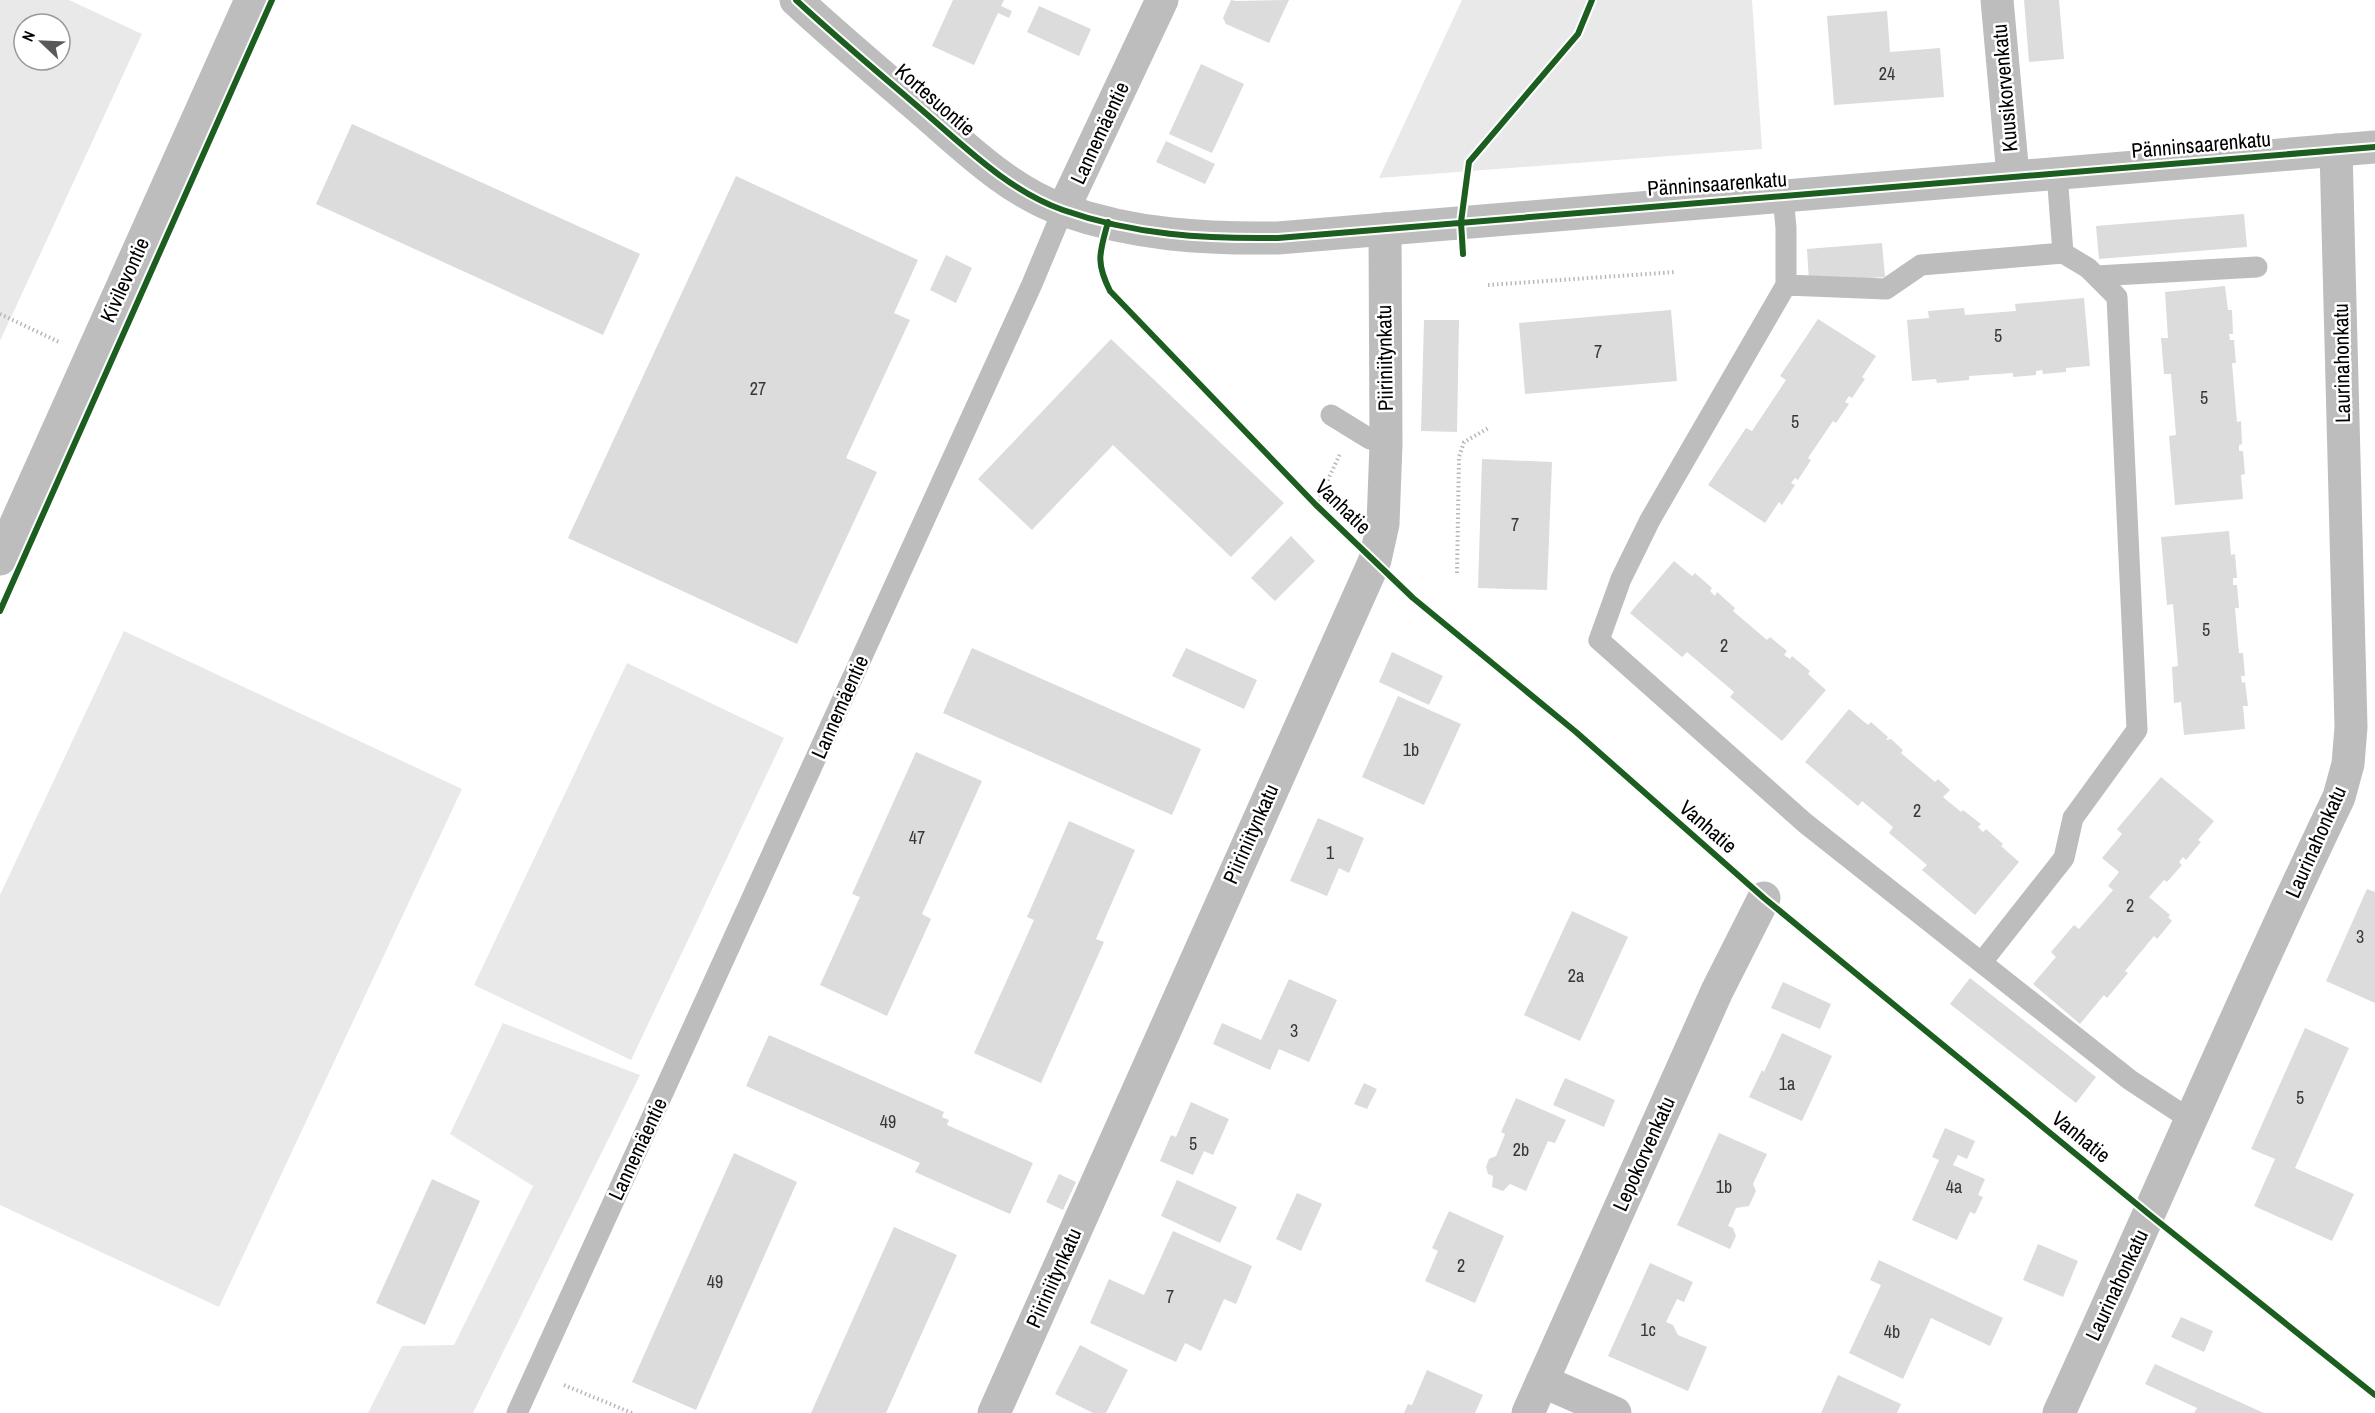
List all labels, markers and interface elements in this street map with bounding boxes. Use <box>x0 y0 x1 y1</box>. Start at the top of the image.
north arrow <box>12 12 72 72</box>
street label: Kuusikorvenkatu <box>1984 23 2025 153</box>
text: N <box>16 27 40 45</box>
street label: Kortesuontie <box>889 57 982 143</box>
house number: 24 <box>1879 61 1895 86</box>
street label: Lannemäentie <box>1063 77 1136 189</box>
street label: Pänninsaarenkatu <box>2130 124 2272 165</box>
street label: Pänninsaarenkatu <box>1646 164 1788 203</box>
street label: Kivilevontie <box>93 233 156 327</box>
street label: Laurinahonkatu <box>2326 303 2357 423</box>
street label: Piiriniitynkatu <box>1369 305 1400 411</box>
house number: 5 <box>1994 323 2002 348</box>
house number: 7 <box>1594 339 1602 364</box>
house number: 27 <box>750 376 766 401</box>
house number: 5 <box>2200 385 2208 410</box>
house number: 5 <box>1791 409 1799 434</box>
street label: Vanhatie <box>1309 473 1378 541</box>
house number: 7 <box>1511 512 1519 537</box>
house number: 5 <box>2202 617 2210 642</box>
house number: 2 <box>1720 633 1728 658</box>
street label: Lannemäentie <box>804 651 875 763</box>
house number: 1b <box>1403 737 1419 762</box>
street label: Piiriniitynkatu <box>1216 779 1285 888</box>
street label: Laurinahonkatu <box>2278 781 2353 902</box>
street label: Vanhatie <box>1673 793 1743 860</box>
house number: 2 <box>1913 798 1921 823</box>
house number: 47 <box>909 825 925 850</box>
house number: 1 <box>1326 840 1335 865</box>
house number: 2 <box>2126 893 2134 918</box>
house number: 3 <box>2356 924 2364 949</box>
house number: 2a <box>1568 963 1584 988</box>
house number: 3 <box>1290 1018 1298 1043</box>
house number: 1a <box>1779 1071 1795 1096</box>
house number: 5 <box>2296 1085 2304 1110</box>
street label: Lepokorvenkatu <box>1605 1092 1682 1216</box>
street label: Lannemäentie <box>601 1093 674 1205</box>
street label: Vanhatie <box>2046 1104 2117 1169</box>
house number: 49 <box>880 1109 896 1134</box>
house number: 5 <box>1189 1131 1197 1156</box>
house number: 2b <box>1513 1137 1529 1162</box>
house number: 1b <box>1716 1174 1732 1199</box>
house number: 4a <box>1946 1174 1962 1199</box>
street label: Piiriniitynkatu <box>1019 1223 1088 1332</box>
street label: Laurinahonkatu <box>2078 1224 2155 1345</box>
house number: 2 <box>1457 1253 1465 1278</box>
house number: 49 <box>707 1269 723 1294</box>
house number: 7 <box>1166 1284 1174 1309</box>
house number: 1c <box>1640 1317 1656 1342</box>
house number: 4b <box>1884 1319 1900 1344</box>

